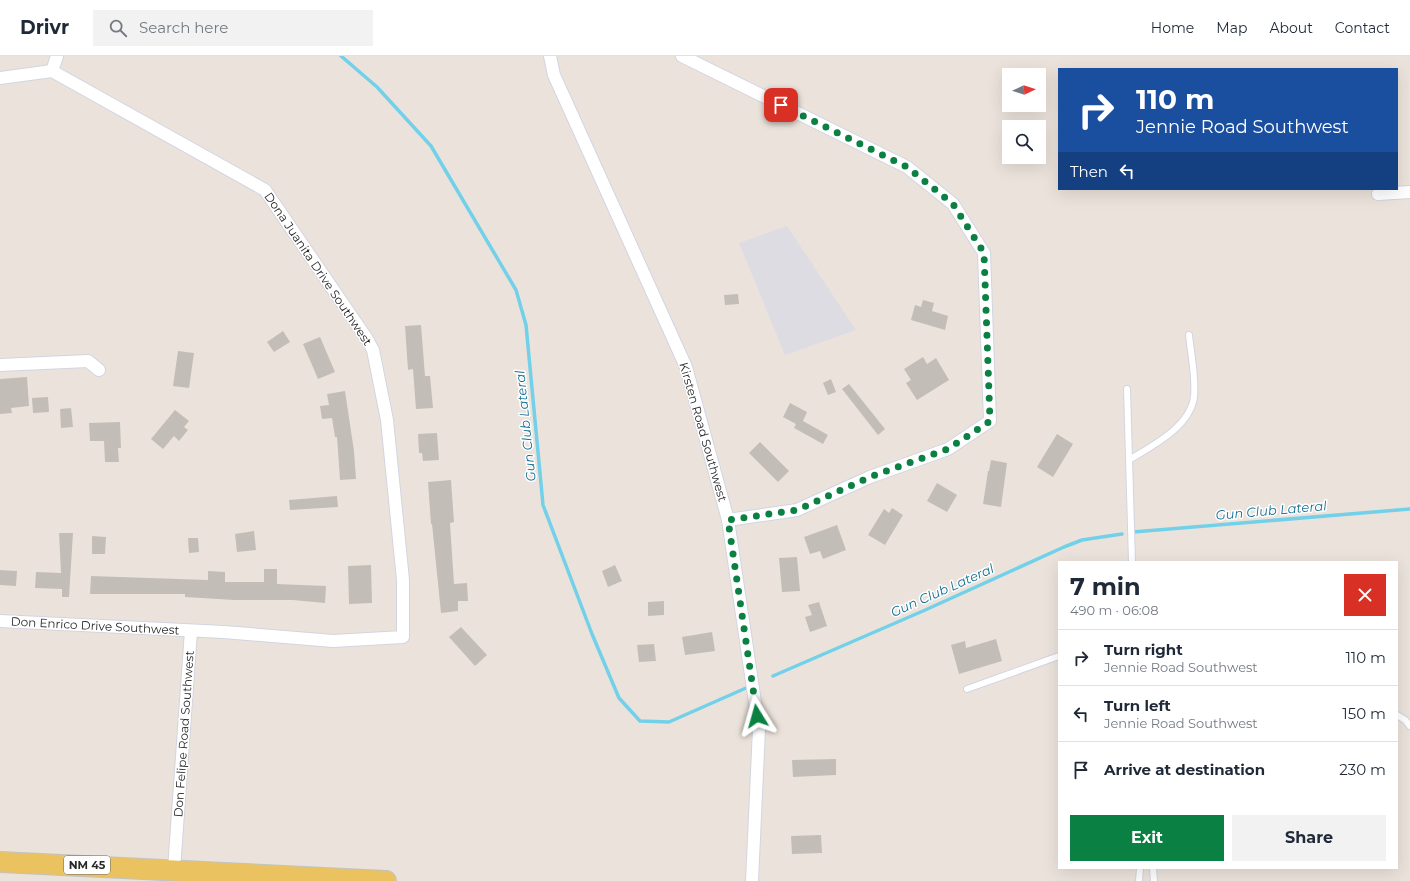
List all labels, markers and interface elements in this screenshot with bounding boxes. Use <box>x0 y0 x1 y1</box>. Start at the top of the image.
search box <box>93 10 373 46</box>
text: Drivr <box>20 16 69 39</box>
icon: search <box>107 17 129 39</box>
text: Search here <box>139 18 228 37</box>
text: Home <box>1151 19 1194 37</box>
text: Map <box>1216 19 1247 37</box>
text: About <box>1269 19 1313 37</box>
text: Contact <box>1335 19 1390 37</box>
north arrow <box>1002 68 1046 112</box>
map controls <box>1002 68 1046 164</box>
text: 110 m <box>1136 82 1214 116</box>
icon: right <box>1070 84 1122 136</box>
pin <box>764 88 798 122</box>
icon: arrive <box>770 94 792 116</box>
text: Jennie Road Southwest <box>1136 116 1349 138</box>
button: search <box>1002 120 1046 164</box>
icon: left <box>1116 160 1138 182</box>
text: Then <box>1070 162 1108 181</box>
street label: Dona Juanita Drive Southwest <box>261 189 376 348</box>
street label: Kirsten Road Southwest <box>676 360 731 503</box>
water label: Gun Club Lateral <box>511 369 539 482</box>
water label: Gun Club Lateral <box>1215 497 1328 523</box>
water label: Gun Club Lateral <box>888 560 997 620</box>
text: 7 min <box>1070 572 1141 601</box>
button: close <box>1344 574 1386 616</box>
text: 490 m · 06:08 <box>1070 602 1158 618</box>
street label: Don Enrico Drive Southwest <box>10 614 180 637</box>
text: Turn right <box>1104 640 1183 659</box>
icon: right <box>1070 647 1092 669</box>
text: 110 m <box>1345 648 1386 667</box>
street label: Don Felipe Road Southwest <box>170 650 197 818</box>
text: Jennie Road Southwest <box>1104 659 1258 675</box>
position arrow <box>736 695 778 737</box>
text: Turn left <box>1104 696 1171 715</box>
icon: left <box>1070 703 1092 725</box>
text: 150 m <box>1342 704 1386 723</box>
text: Jennie Road Southwest <box>1104 715 1258 731</box>
icon: arrive <box>1070 759 1092 781</box>
text: Arrive at destination <box>1104 760 1265 779</box>
text: 230 m <box>1339 760 1386 779</box>
button: Exit <box>1070 815 1224 861</box>
button: Share <box>1232 815 1386 861</box>
road number: NM 45 <box>64 856 110 874</box>

